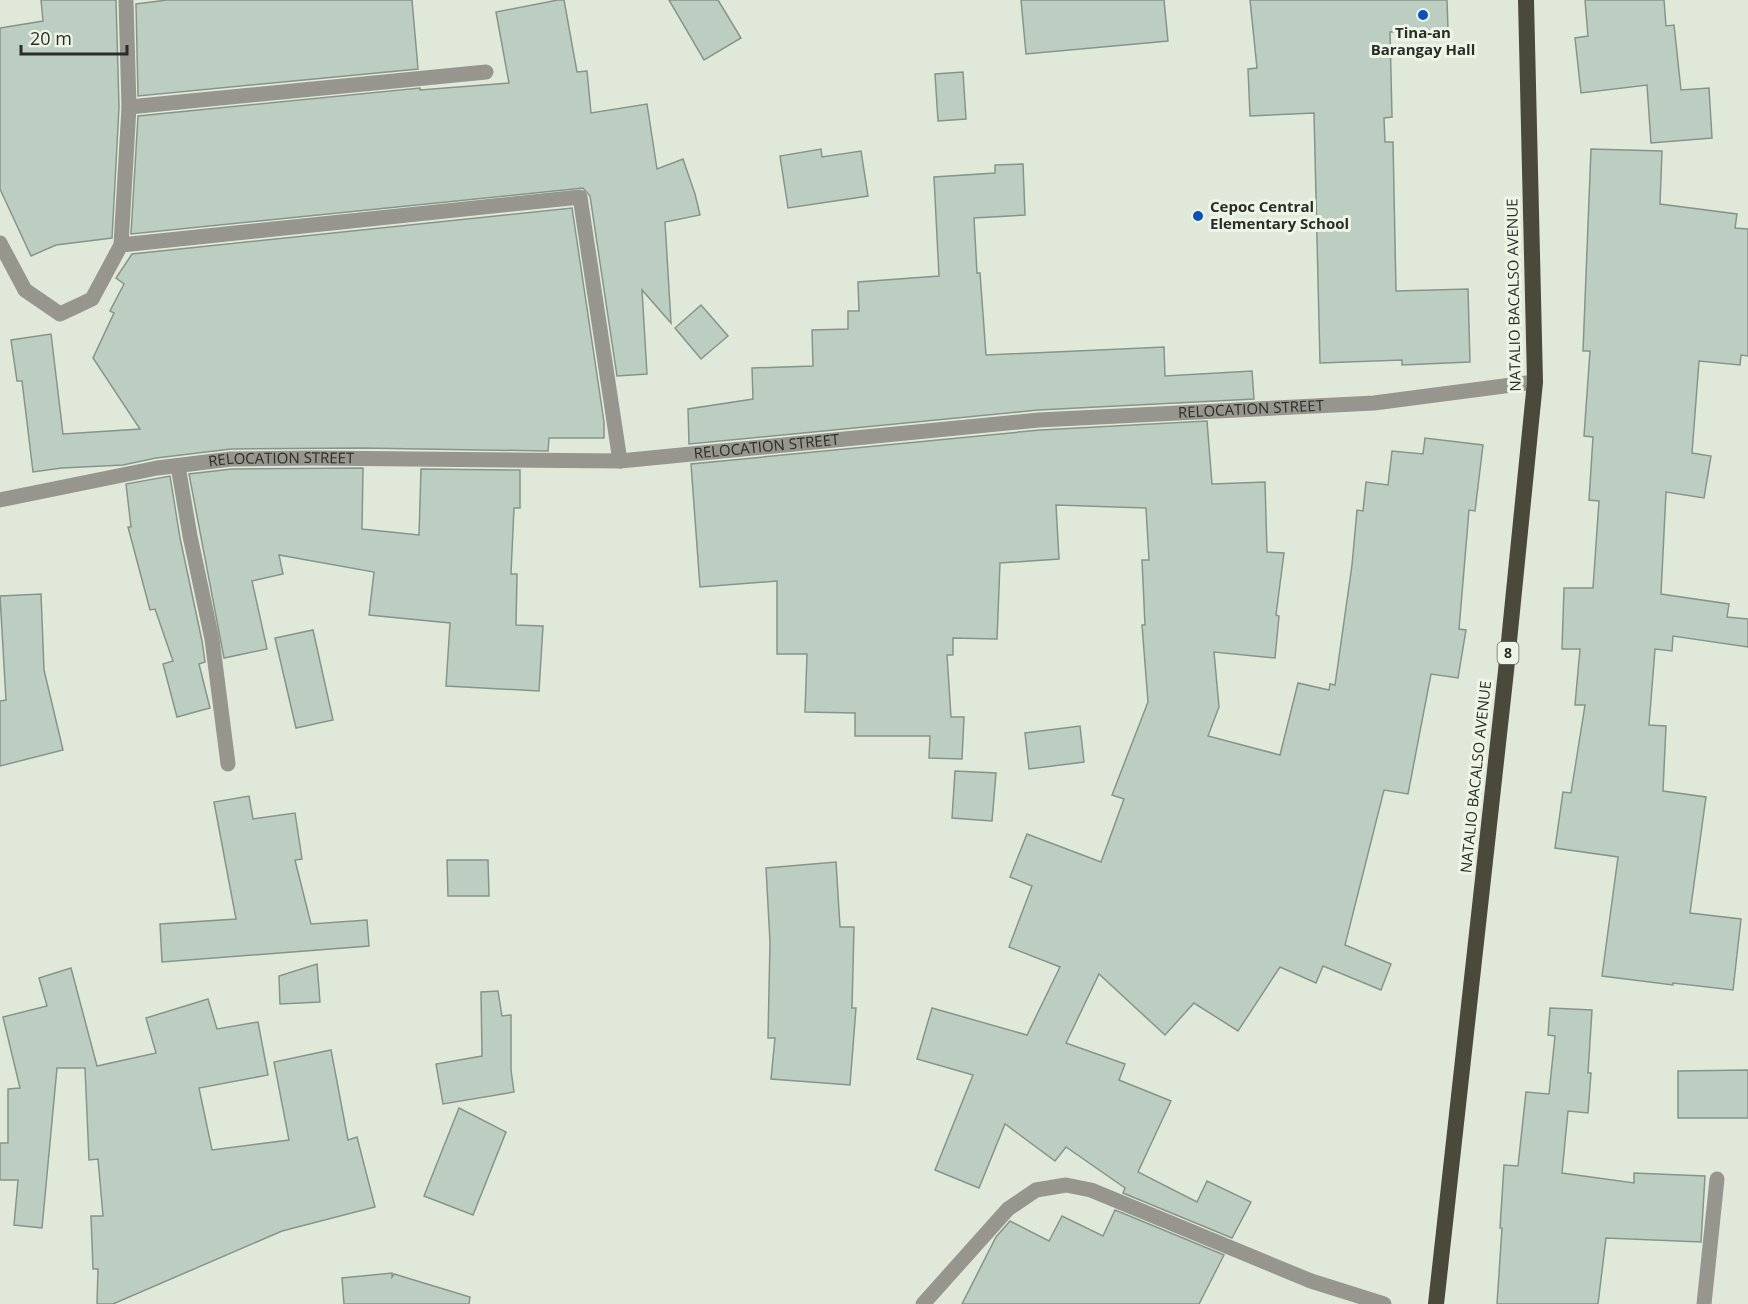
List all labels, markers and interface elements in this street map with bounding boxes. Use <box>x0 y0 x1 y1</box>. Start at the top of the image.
marker: Tina-an Barangay Hall <box>1416 8 1430 22</box>
scale bar <box>21 18 128 56</box>
place label: Tina-an Barangay Hall <box>1371 22 1475 59</box>
text: 20 m <box>30 26 72 50</box>
place label: Cepoc Central Elementary School <box>1210 196 1349 233</box>
street label: NATALIO BACALSO AVENUE <box>1501 198 1525 392</box>
marker: Cepoc Central Elementary School <box>1191 209 1205 223</box>
street label: RELOCATION STREET <box>1177 395 1325 422</box>
street label: RELOCATION STREET <box>693 429 841 463</box>
street label: RELOCATION STREET <box>207 447 355 471</box>
road number: 8 <box>1498 642 1518 664</box>
street label: NATALIO BACALSO AVENUE <box>1455 680 1495 874</box>

